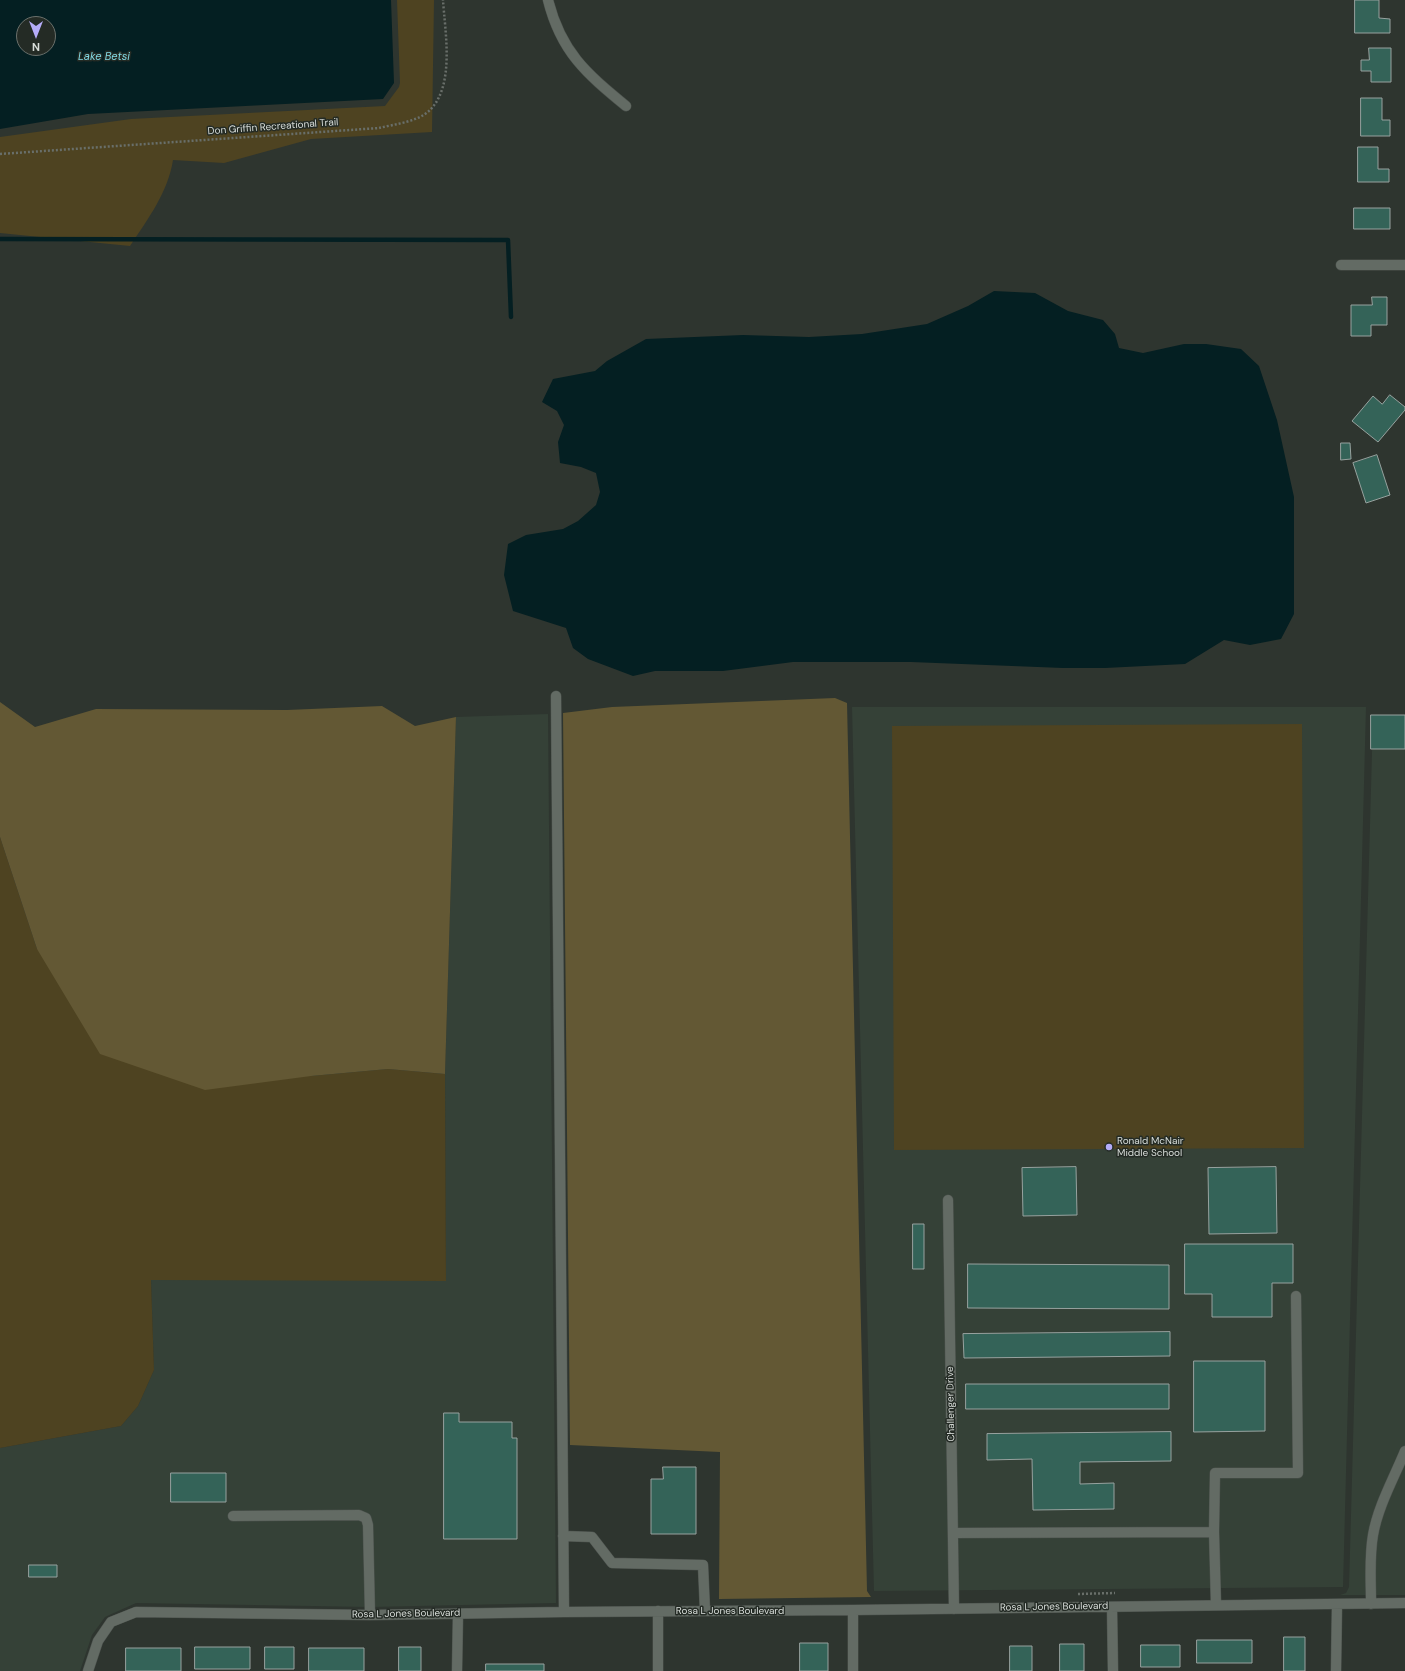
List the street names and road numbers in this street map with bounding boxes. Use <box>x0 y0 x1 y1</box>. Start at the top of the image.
street label: Don Griffin Recreational Trail <box>207 116 339 138</box>
street label: Challenger Drive <box>944 1366 958 1442</box>
street label: Rosa L Jones Boulevard <box>1000 1600 1108 1614</box>
street label: Rosa L Jones Boulevard <box>676 1605 784 1617</box>
street label: Rosa L Jones Boulevard <box>352 1607 460 1621</box>

